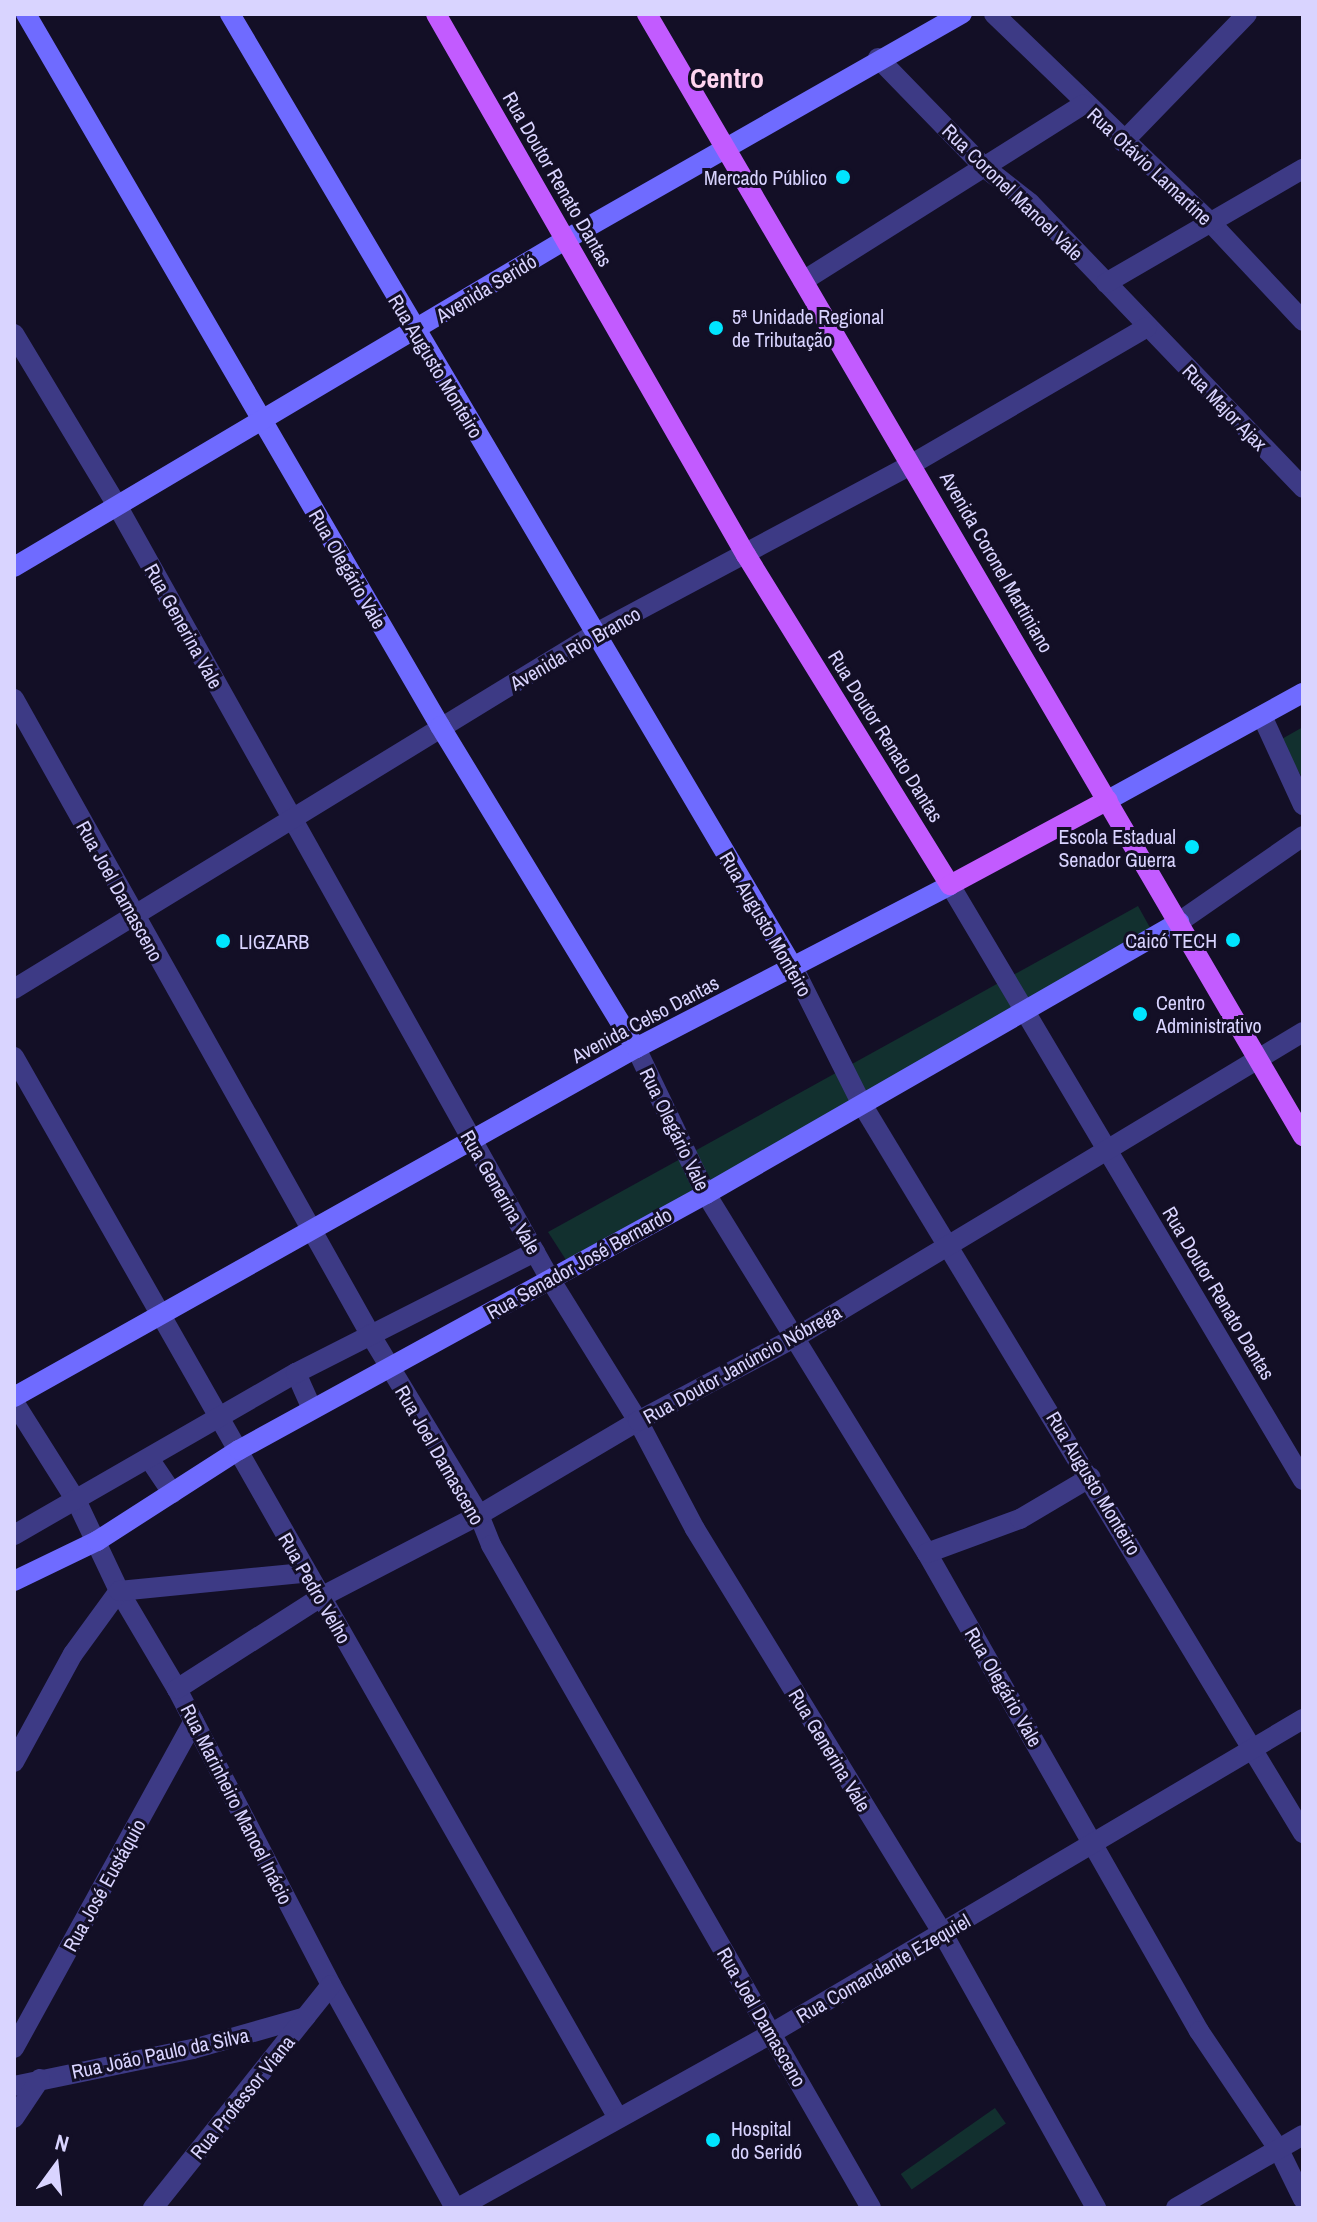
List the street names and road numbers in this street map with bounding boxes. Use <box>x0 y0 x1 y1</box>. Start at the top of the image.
street label: Rua Doutor Renato Dantas <box>498 87 618 271</box>
street label: Rua Otávio Lamartine <box>1083 102 1217 230</box>
street label: Rua Coronel Manoel Vale <box>938 119 1088 265</box>
street label: Avenida Seridó <box>431 249 541 327</box>
street label: Rua Augusto Monteiro <box>383 289 489 443</box>
street label: Rua Major Ajax <box>1177 358 1273 456</box>
street label: Avenida Coronel Martiniano <box>935 467 1059 657</box>
street label: Rua Olegário Vale <box>304 505 392 633</box>
street label: Rua Generina Vale <box>140 559 228 693</box>
street label: Avenida Rio Branco <box>506 601 644 695</box>
street label: Rua Doutor Renato Dantas <box>823 646 949 826</box>
street label: Rua Joel Damasceno <box>72 817 168 965</box>
street label: Rua Augusto Monteiro <box>715 847 817 1001</box>
street label: Avenida Celso Dantas <box>567 970 723 1068</box>
street label: Rua Olegário Vale <box>635 1064 715 1194</box>
street label: Rua Generina Vale <box>456 1126 546 1258</box>
street label: Rua Senador José Bernardo <box>482 1202 676 1324</box>
street label: Rua Doutor Renato Dantas <box>1158 1202 1280 1384</box>
street label: Rua Doutor Janúncio Nóbrega <box>639 1300 845 1428</box>
street label: Rua Joel Damasceno <box>390 1381 490 1529</box>
street label: Rua Augusto Monteiro <box>1041 1406 1147 1560</box>
street label: Rua Pedro Velho <box>274 1528 356 1648</box>
street label: Rua Olegário Vale <box>960 1623 1048 1751</box>
street label: Rua Generina Vale <box>784 1684 876 1816</box>
street label: Rua Marinheiro Manoel Inácio <box>176 1700 298 1908</box>
street label: Rua José Eustáquio <box>58 1815 150 1955</box>
street label: Rua Comandante Ezequiel <box>792 1908 974 2028</box>
street label: Rua Joel Damasceno <box>712 1943 812 2091</box>
street label: Rua João Paulo da Silva <box>69 2022 251 2084</box>
street label: Rua Professor Viana <box>185 2030 299 2164</box>

